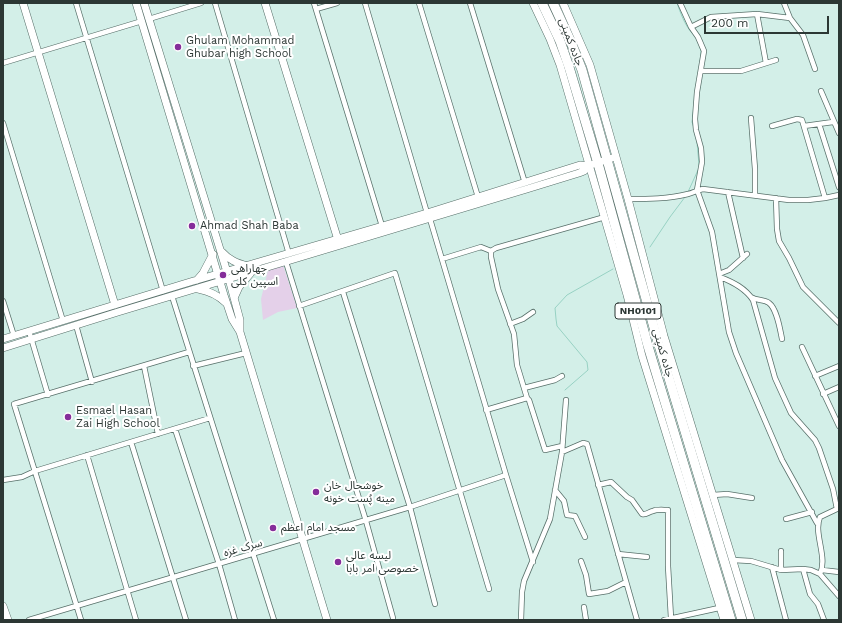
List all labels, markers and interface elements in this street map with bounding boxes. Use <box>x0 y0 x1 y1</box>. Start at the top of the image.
scale bar <box>706 8 831 34</box>
street label: جاده کمپنی <box>556 16 586 68</box>
text: 200 m <box>711 16 748 30</box>
place label: Ghulam Mohammad Ghubar high School <box>186 34 294 60</box>
marker: Ghulam Mohammad Ghubar high School <box>173 42 183 52</box>
place label: Ahmad Shah Baba <box>200 219 299 233</box>
marker: Ahmad Shah Baba <box>187 221 197 231</box>
place label: چهاراهی اسپین کلی <box>231 262 278 288</box>
marker: چهاراهی اسپین کلی <box>218 270 228 280</box>
road number: NH0101 <box>615 303 661 319</box>
street label: جاده کمپنی <box>650 327 676 379</box>
place label: Esmael Hasan Zai High School <box>76 404 160 430</box>
marker: Esmael Hasan Zai High School <box>63 412 73 422</box>
place label: خوشحال خان مینه پُست خونه <box>324 479 395 505</box>
marker: خوشحال خان مینه پُست خونه <box>311 487 321 497</box>
place label: مسجد امام اعظم <box>281 521 356 535</box>
marker: مسجد امام اعظم <box>268 523 278 533</box>
street label: سرک غزه <box>222 536 264 560</box>
place label: لیسه عالی خصوصی امر بابا <box>346 549 419 575</box>
marker: لیسه عالی خصوصی امر بابا <box>333 557 343 567</box>

